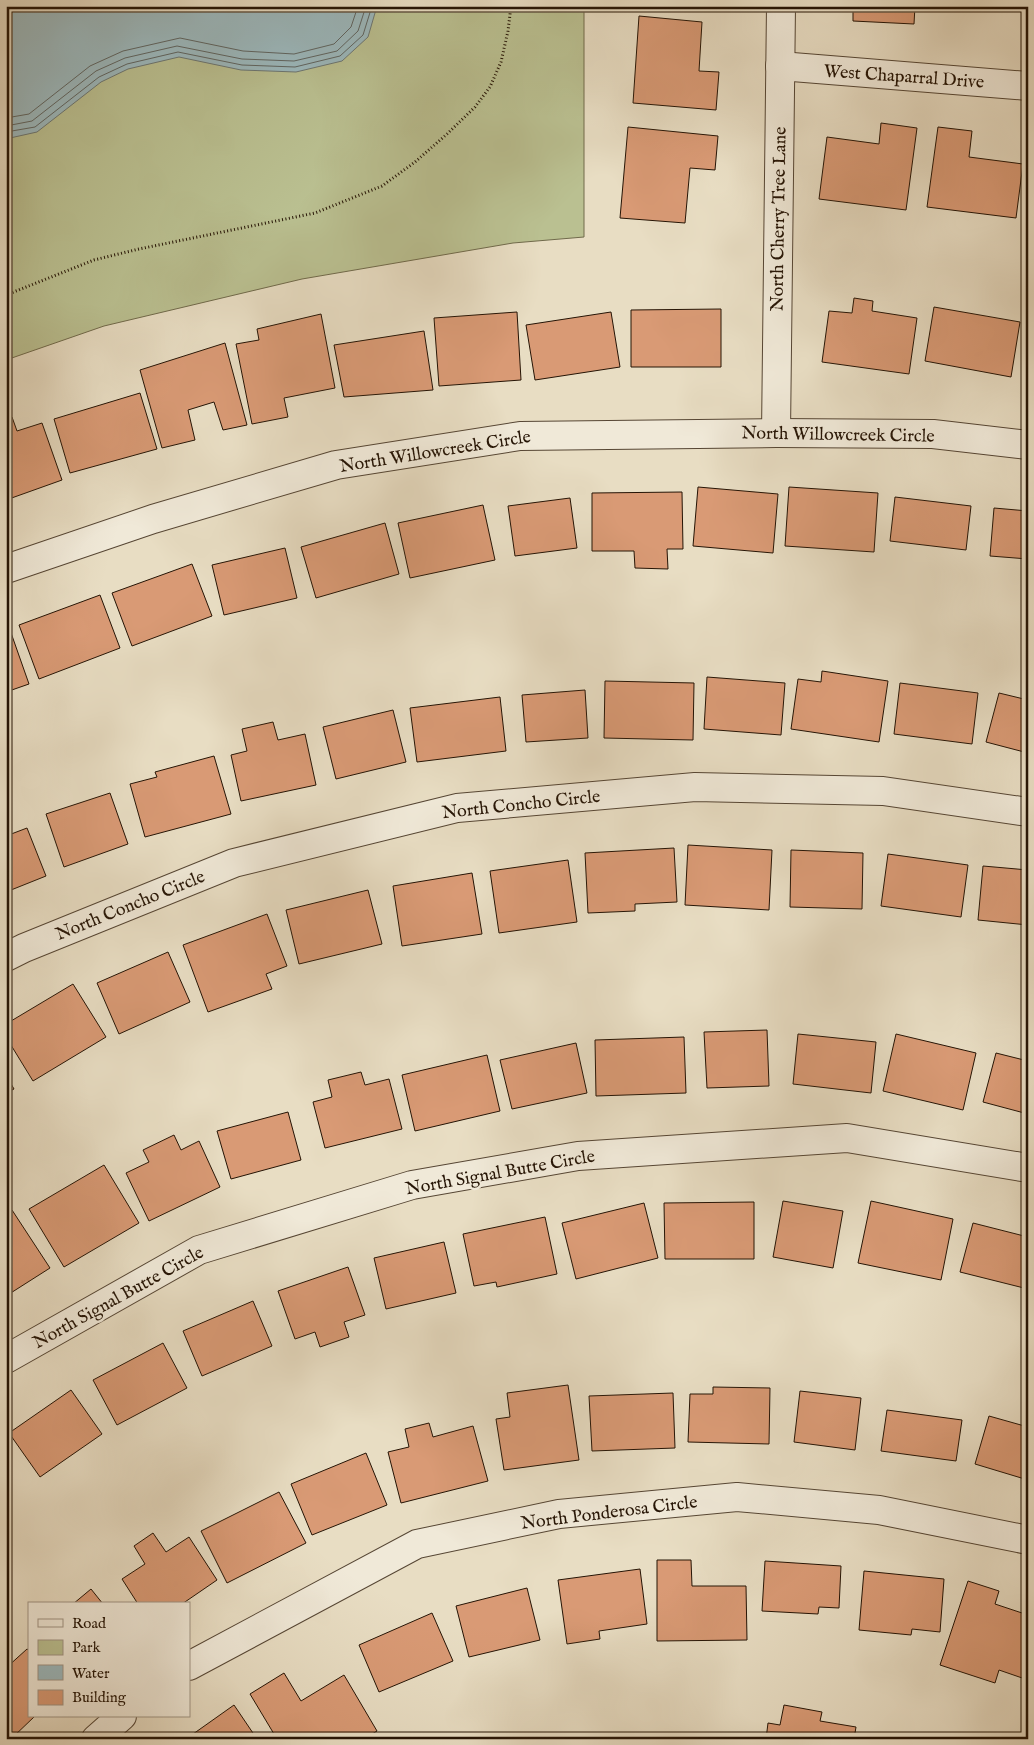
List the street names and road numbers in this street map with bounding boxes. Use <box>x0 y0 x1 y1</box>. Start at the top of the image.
street label: West Chaparral Drive <box>823 60 985 95</box>
street label: North Cherry Tree Lane <box>766 126 793 312</box>
street label: North Willowcreek Circle <box>741 422 935 449</box>
street label: North Willowcreek Circle <box>338 426 533 479</box>
street label: North Concho Circle <box>441 786 601 825</box>
street label: North Concho Circle <box>53 866 209 947</box>
street label: North Signal Butte Circle <box>404 1145 597 1201</box>
street label: North Signal Butte Circle <box>29 1242 208 1355</box>
street label: North Ponderosa Circle <box>520 1491 699 1536</box>

